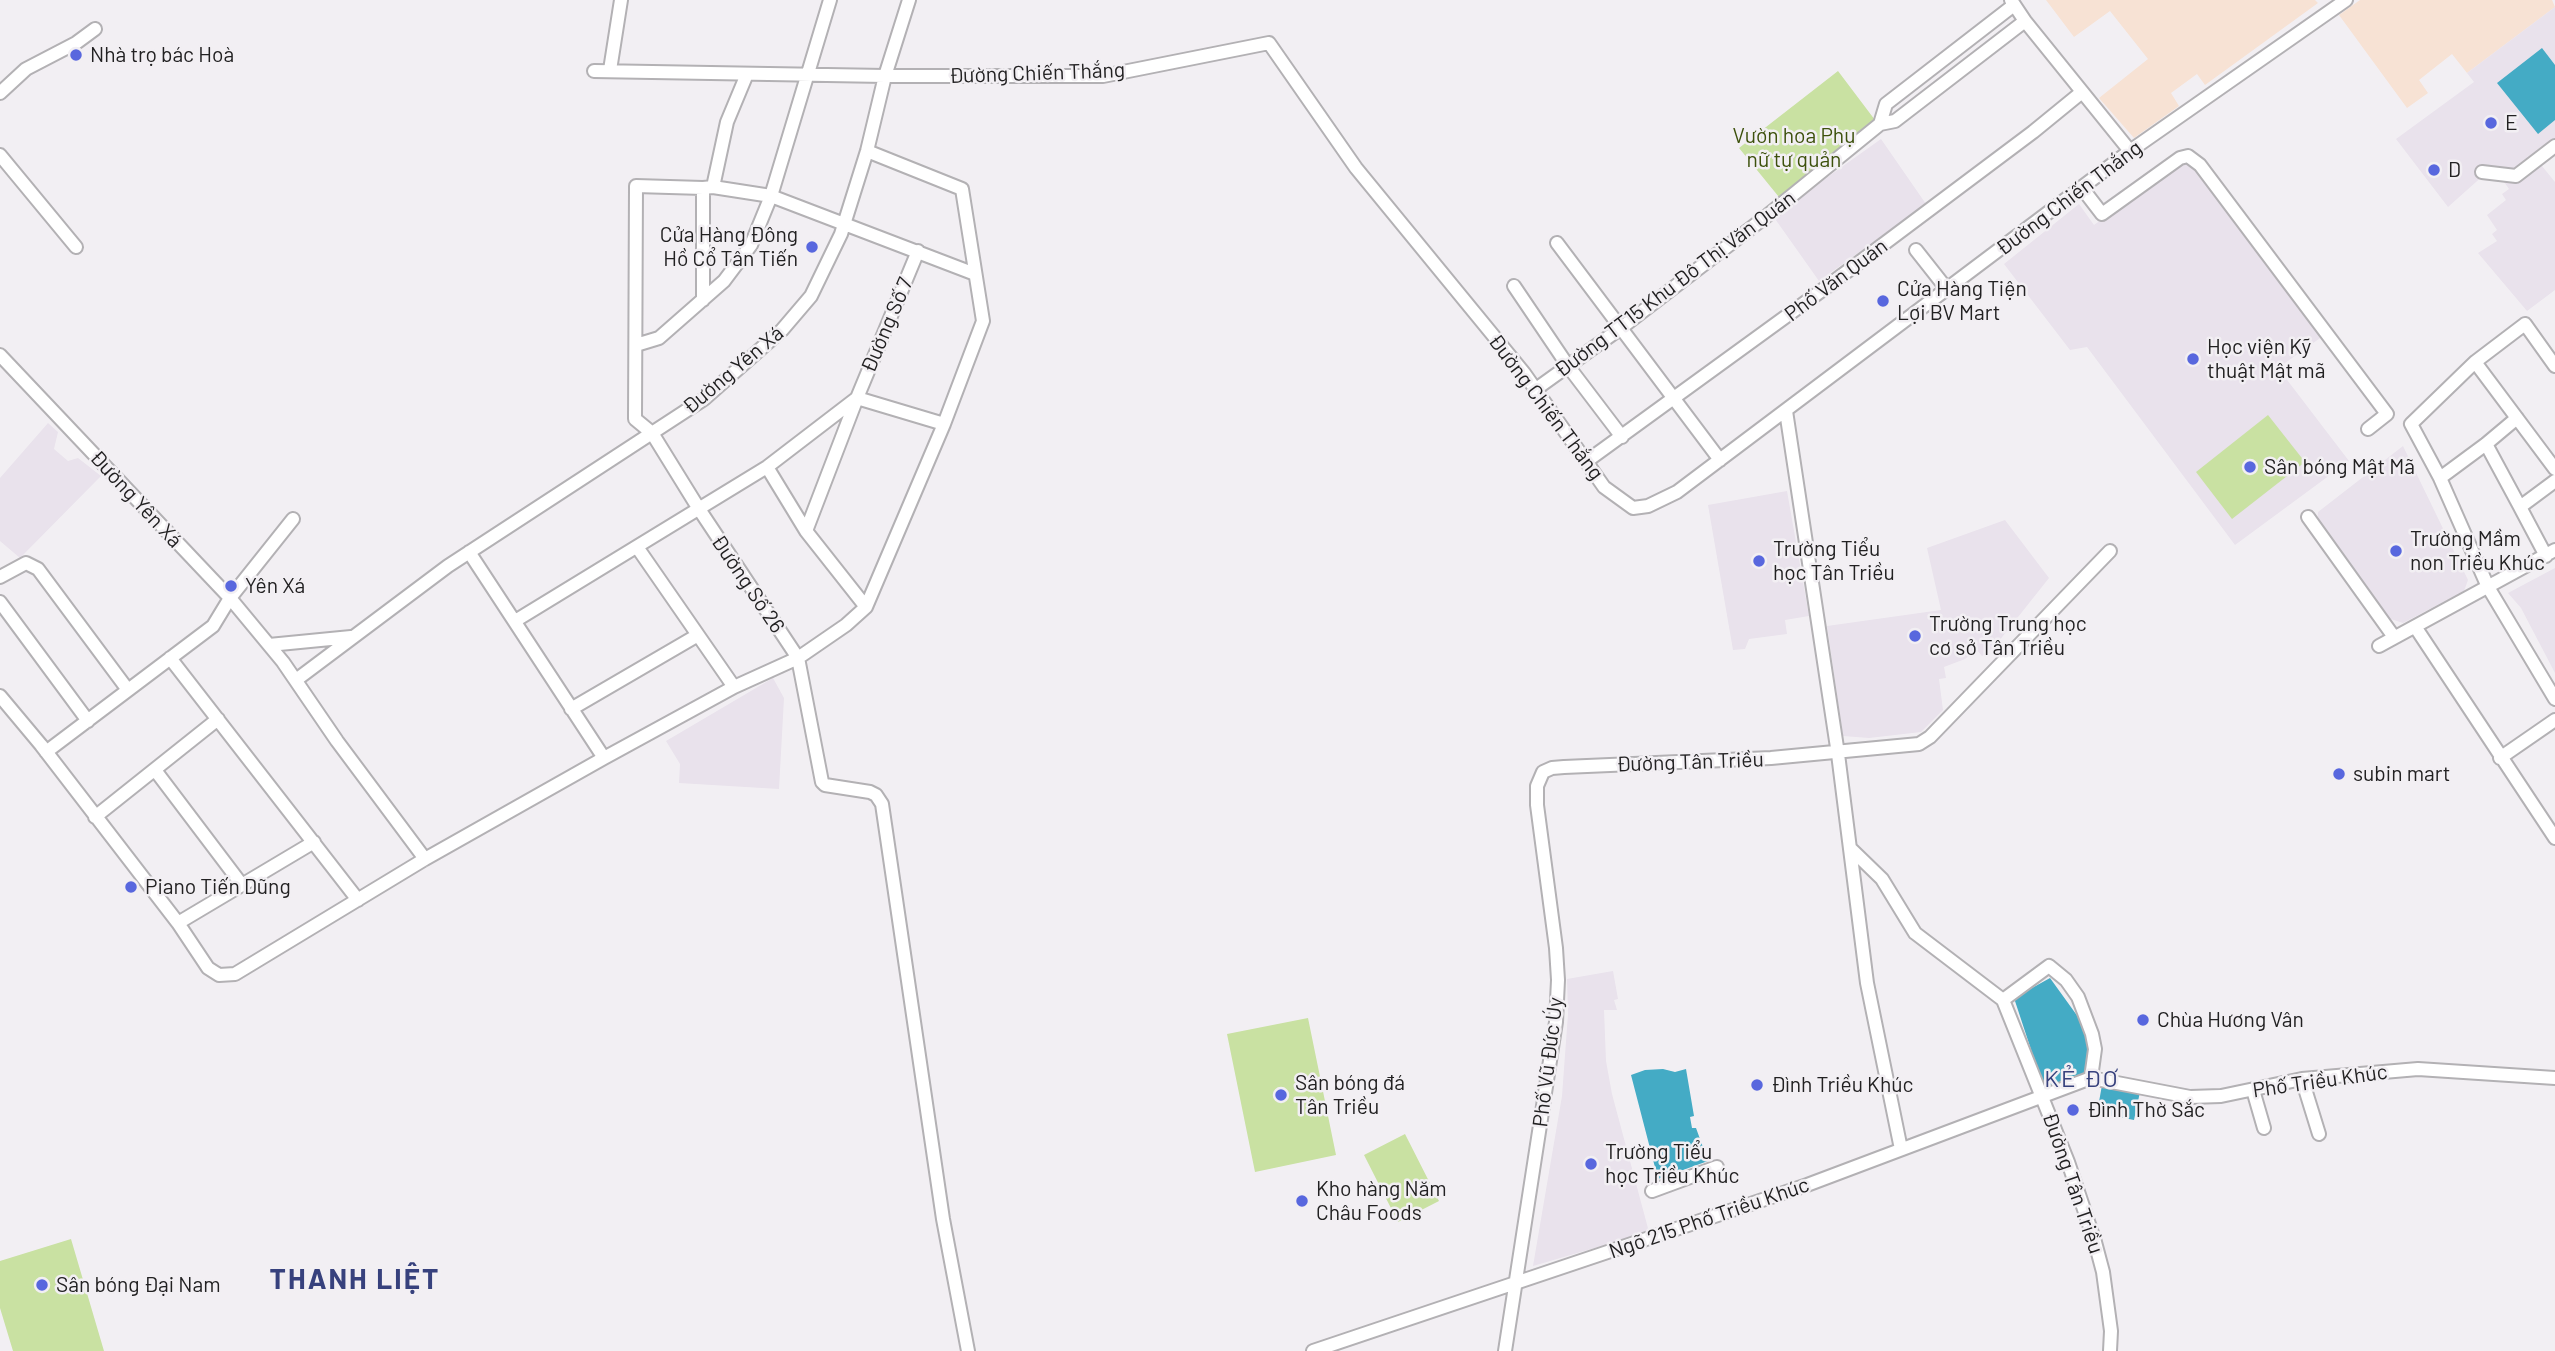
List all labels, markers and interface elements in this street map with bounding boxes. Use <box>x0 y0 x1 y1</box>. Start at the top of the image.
place label: Nhà trọ bác Hoà <box>90 42 234 68</box>
marker: Nhà trọ bác Hoà <box>68 47 84 63</box>
street label: Đường Chiến Thắng <box>949 57 1125 89</box>
place label: E <box>2505 110 2518 136</box>
marker: E <box>2483 115 2499 131</box>
park label: Vườn hoa Phụ nữ tự quản <box>1733 123 1855 173</box>
street label: Đường Chiến Thắng <box>1991 135 2147 261</box>
place label: D <box>2448 157 2461 183</box>
marker: D <box>2426 162 2442 178</box>
street label: Đường TT15 Khu Đô Thị Văn Quán <box>1550 185 1800 383</box>
place label: Cửa Hàng Đông Hồ Cổ Tân Tiến <box>660 222 798 272</box>
street label: Phố Văn Quán <box>1780 233 1892 327</box>
marker: Cửa Hàng Đông Hồ Cổ Tân Tiến <box>804 239 820 255</box>
street label: Đường Số 7 <box>856 274 918 376</box>
place label: Cửa Hàng Tiện Lợi BV Mart <box>1897 276 2027 326</box>
marker: Cửa Hàng Tiện Lợi BV Mart <box>1875 293 1891 309</box>
street label: Đường Yên Xá <box>678 321 788 419</box>
street label: Đường Chiến Thắng <box>1483 329 1609 485</box>
place label: Học viện Kỹ thuật Mật mã <box>2207 334 2325 384</box>
marker: Học viện Kỹ thuật Mật mã <box>2185 351 2201 367</box>
street label: Đường Yên Xá <box>85 445 187 553</box>
place label: Sân bóng Mật Mã <box>2264 454 2415 480</box>
marker: Sân bóng Mật Mã <box>2242 459 2258 475</box>
place label: Trường Mầm non Triều Khúc <box>2410 526 2545 576</box>
street label: Đường Số 26 <box>706 530 790 638</box>
place label: Trường Tiểu học Tân Triều <box>1773 536 1895 586</box>
marker: Trường Mầm non Triều Khúc <box>2388 543 2404 559</box>
marker: Trường Tiểu học Tân Triều <box>1751 553 1767 569</box>
place label: Yên Xá <box>245 573 305 599</box>
marker: Yên Xá <box>223 578 239 594</box>
place label: Trường Trung học cơ sở Tân Triều <box>1929 611 2087 661</box>
marker: Trường Trung học cơ sở Tân Triều <box>1907 628 1923 644</box>
street label: Đường Tân Triều <box>1616 747 1764 777</box>
place label: subin mart <box>2353 761 2450 787</box>
marker: subin mart <box>2331 766 2347 782</box>
place label: Piano Tiến Dũng <box>145 874 291 900</box>
marker: Piano Tiến Dũng <box>123 879 139 895</box>
street label: Phố Vũ Đức Úy <box>1528 996 1568 1128</box>
place label: Chùa Hương Vân <box>2157 1007 2304 1033</box>
marker: Chùa Hương Vân <box>2135 1012 2151 1028</box>
street label: Phố Triều Khúc <box>2251 1059 2389 1103</box>
district label: KẺ ĐƠ <box>2045 1065 2119 1093</box>
place label: Sân bóng đá Tân Triều <box>1295 1070 1405 1120</box>
place label: Đình Triều Khúc <box>1771 1072 1913 1098</box>
marker: Đình Triều Khúc <box>1749 1077 1765 1093</box>
marker: Sân bóng đá Tân Triều <box>1273 1087 1289 1103</box>
place label: Đình Thờ Sắc <box>2087 1097 2205 1123</box>
marker: Đình Thờ Sắc <box>2065 1102 2081 1118</box>
street label: Đường Tân Triều <box>2037 1109 2109 1257</box>
place label: Trường Tiểu học Triều Khúc <box>1605 1139 1739 1189</box>
marker: Trường Tiểu học Triều Khúc <box>1583 1156 1599 1172</box>
street label: Ngõ 215 Phố Triều Khúc <box>1606 1172 1812 1264</box>
place label: Kho hàng Năm Châu Foods <box>1316 1176 1447 1226</box>
marker: Kho hàng Năm Châu Foods <box>1294 1193 1310 1209</box>
district label: THANH LIỆT <box>271 1263 439 1297</box>
place label: Sân bóng Đại Nam <box>56 1272 221 1298</box>
marker: Sân bóng Đại Nam <box>34 1277 50 1293</box>

